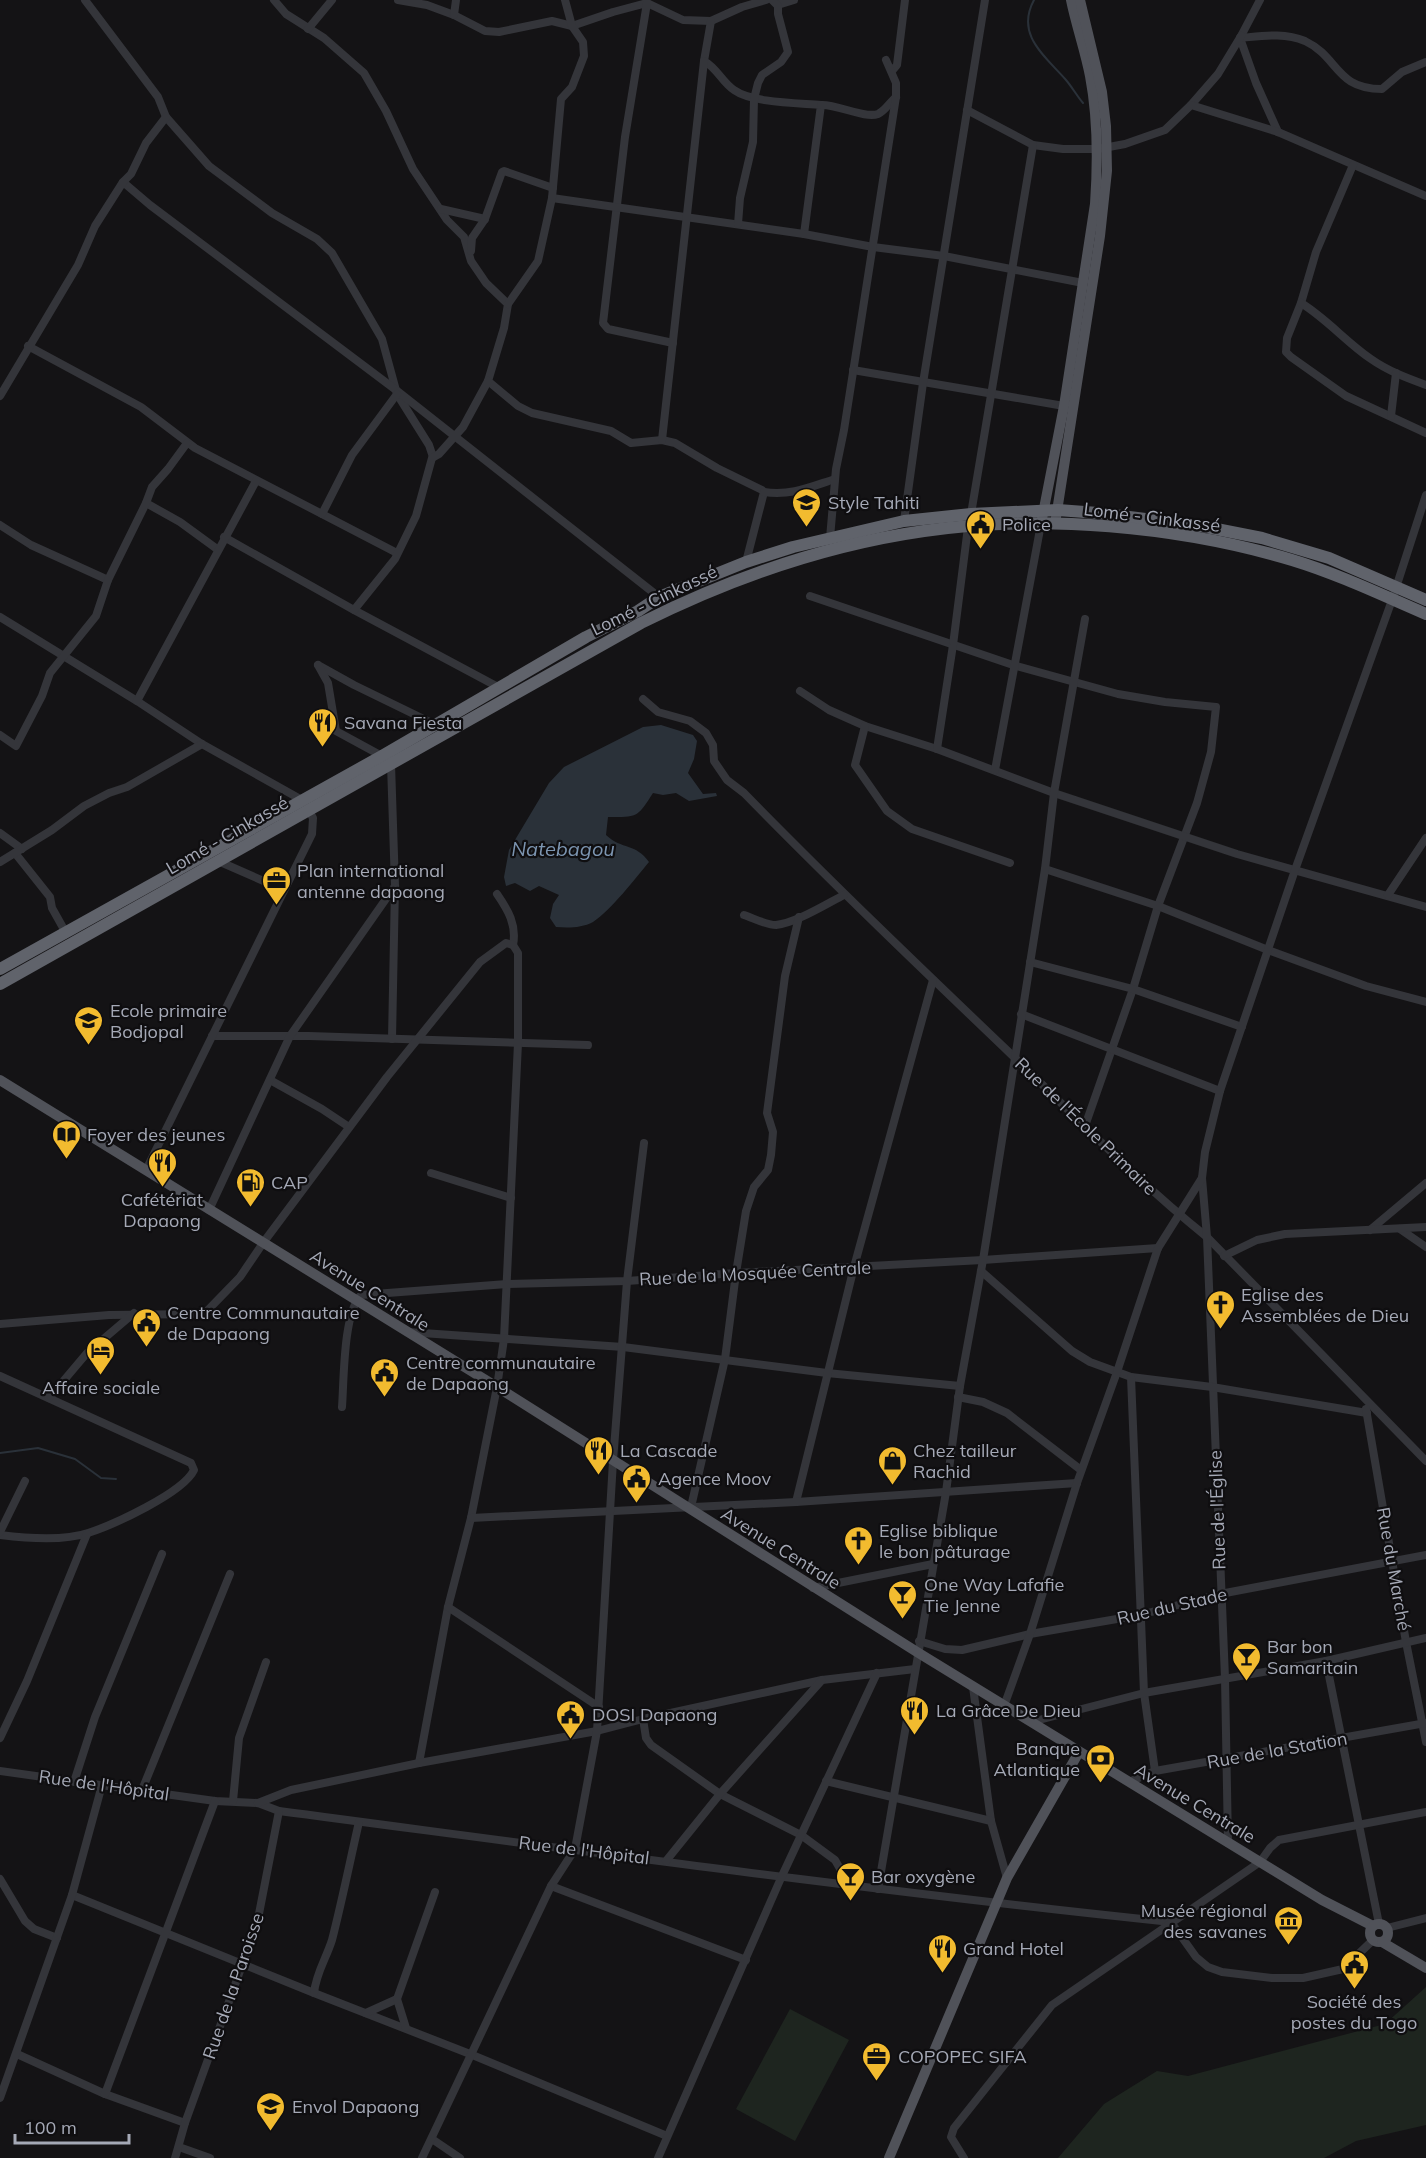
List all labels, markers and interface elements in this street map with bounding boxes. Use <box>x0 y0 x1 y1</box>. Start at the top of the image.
school or university icon: Style Tahiti <box>791 486 823 528</box>
place label: Style Tahiti <box>828 491 920 514</box>
street label: Lomé - Cinkassé <box>1082 497 1222 537</box>
public building icon: Police <box>965 508 997 550</box>
place label: Police <box>1002 513 1051 536</box>
street label: Lomé - Cinkassé <box>587 560 721 640</box>
restaurant icon: Savana Fiesta <box>307 706 339 748</box>
place label: Savana Fiesta <box>344 711 462 734</box>
street label: Lomé - Cinkassé <box>162 791 292 879</box>
water label: Natebagou <box>511 836 615 861</box>
place label: Plan international antenne dapaong <box>297 859 445 903</box>
office icon: Plan international antenne dapaong <box>260 864 292 906</box>
place label: Ecole primaire Bodjopal <box>110 999 227 1043</box>
school or university icon: Ecole primaire Bodjopal <box>73 1004 105 1046</box>
street label: Rue de l'École Primaire <box>1010 1052 1162 1200</box>
library icon: Foyer des jeunes <box>50 1118 82 1160</box>
place label: Foyer des jeunes <box>87 1123 225 1146</box>
restaurant icon: Cafétériat Dapaong <box>146 1146 178 1188</box>
fuel station icon: CAP <box>234 1166 266 1208</box>
place label: CAP <box>271 1171 308 1194</box>
place label: Cafétériat Dapaong <box>121 1188 203 1232</box>
street label: Avenue Centrale <box>306 1244 434 1336</box>
street label: Rue de la Mosquée Centrale <box>638 1255 872 1291</box>
place label: Eglise des Assemblées de Dieu <box>1241 1283 1409 1327</box>
church icon: Eglise des Assemblées de Dieu <box>1204 1288 1236 1330</box>
place label: Centre Communautaire de Dapaong <box>167 1301 360 1345</box>
public building icon: Centre Communautaire de Dapaong <box>130 1306 162 1348</box>
hotel icon: Affaire sociale <box>85 1334 117 1376</box>
place label: Centre communautaire de Dapaong <box>406 1351 596 1395</box>
public building icon: Centre communautaire de Dapaong <box>369 1356 401 1398</box>
place label: Affaire sociale <box>42 1376 160 1399</box>
restaurant icon: La Cascade <box>583 1434 615 1476</box>
place label: La Cascade <box>620 1439 717 1462</box>
place label: Chez tailleur Rachid <box>913 1439 1017 1483</box>
shop icon: Chez tailleur Rachid <box>876 1444 908 1486</box>
street label: Rue de l'Église <box>1203 1450 1231 1570</box>
public building icon: Agence Moov <box>621 1462 653 1504</box>
place label: Agence Moov <box>658 1467 771 1490</box>
street label: Avenue Centrale <box>717 1502 845 1594</box>
street label: Rue du Marché <box>1372 1505 1416 1633</box>
place label: Eglise biblique le bon pâturage <box>879 1519 1010 1563</box>
church icon: Eglise biblique le bon pâturage <box>842 1524 874 1566</box>
place label: One Way Lafafie Tie Jenne <box>924 1573 1064 1617</box>
bar icon: One Way Lafafie Tie Jenne <box>887 1578 919 1620</box>
street label: Rue du Stade <box>1115 1582 1229 1630</box>
place label: Bar bon Samaritain <box>1267 1635 1358 1679</box>
bar icon: Bar bon Samaritain <box>1230 1640 1262 1682</box>
restaurant icon: La Grâce De Dieu <box>899 1694 931 1736</box>
public building icon: DOSI Dapaong <box>555 1698 587 1740</box>
place label: La Grâce De Dieu <box>936 1699 1081 1722</box>
place label: DOSI Dapaong <box>592 1703 717 1726</box>
street label: Rue de la Station <box>1205 1726 1349 1774</box>
place label: Banque Atlantique <box>993 1737 1080 1781</box>
bank icon: Banque Atlantique <box>1085 1742 1117 1784</box>
street label: Avenue Centrale <box>1130 1758 1260 1848</box>
street label: Rue de l'Hôpital <box>37 1764 171 1806</box>
street label: Rue de l'Hôpital <box>517 1831 651 1869</box>
bar icon: Bar oxygène <box>834 1860 866 1902</box>
place label: Bar oxygène <box>871 1865 975 1888</box>
place label: Musée régional des savanes <box>1141 1899 1267 1943</box>
museum icon: Musée régional des savanes <box>1272 1904 1304 1946</box>
street label: Rue de la Paroisse <box>197 1910 269 2062</box>
restaurant icon: Grand Hotel <box>926 1932 958 1974</box>
place label: Grand Hotel <box>963 1937 1064 1960</box>
public building icon: Société des postes du Togo <box>1338 1948 1370 1990</box>
place label: Société des postes du Togo <box>1291 1990 1417 2034</box>
office icon: COPOPEC SIFA <box>861 2040 893 2082</box>
place label: COPOPEC SIFA <box>898 2045 1027 2068</box>
school or university icon: Envol Dapaong <box>255 2090 287 2132</box>
place label: Envol Dapaong <box>292 2095 419 2118</box>
scale bar <box>15 2107 129 2145</box>
text: 100 m <box>24 2116 77 2139</box>

